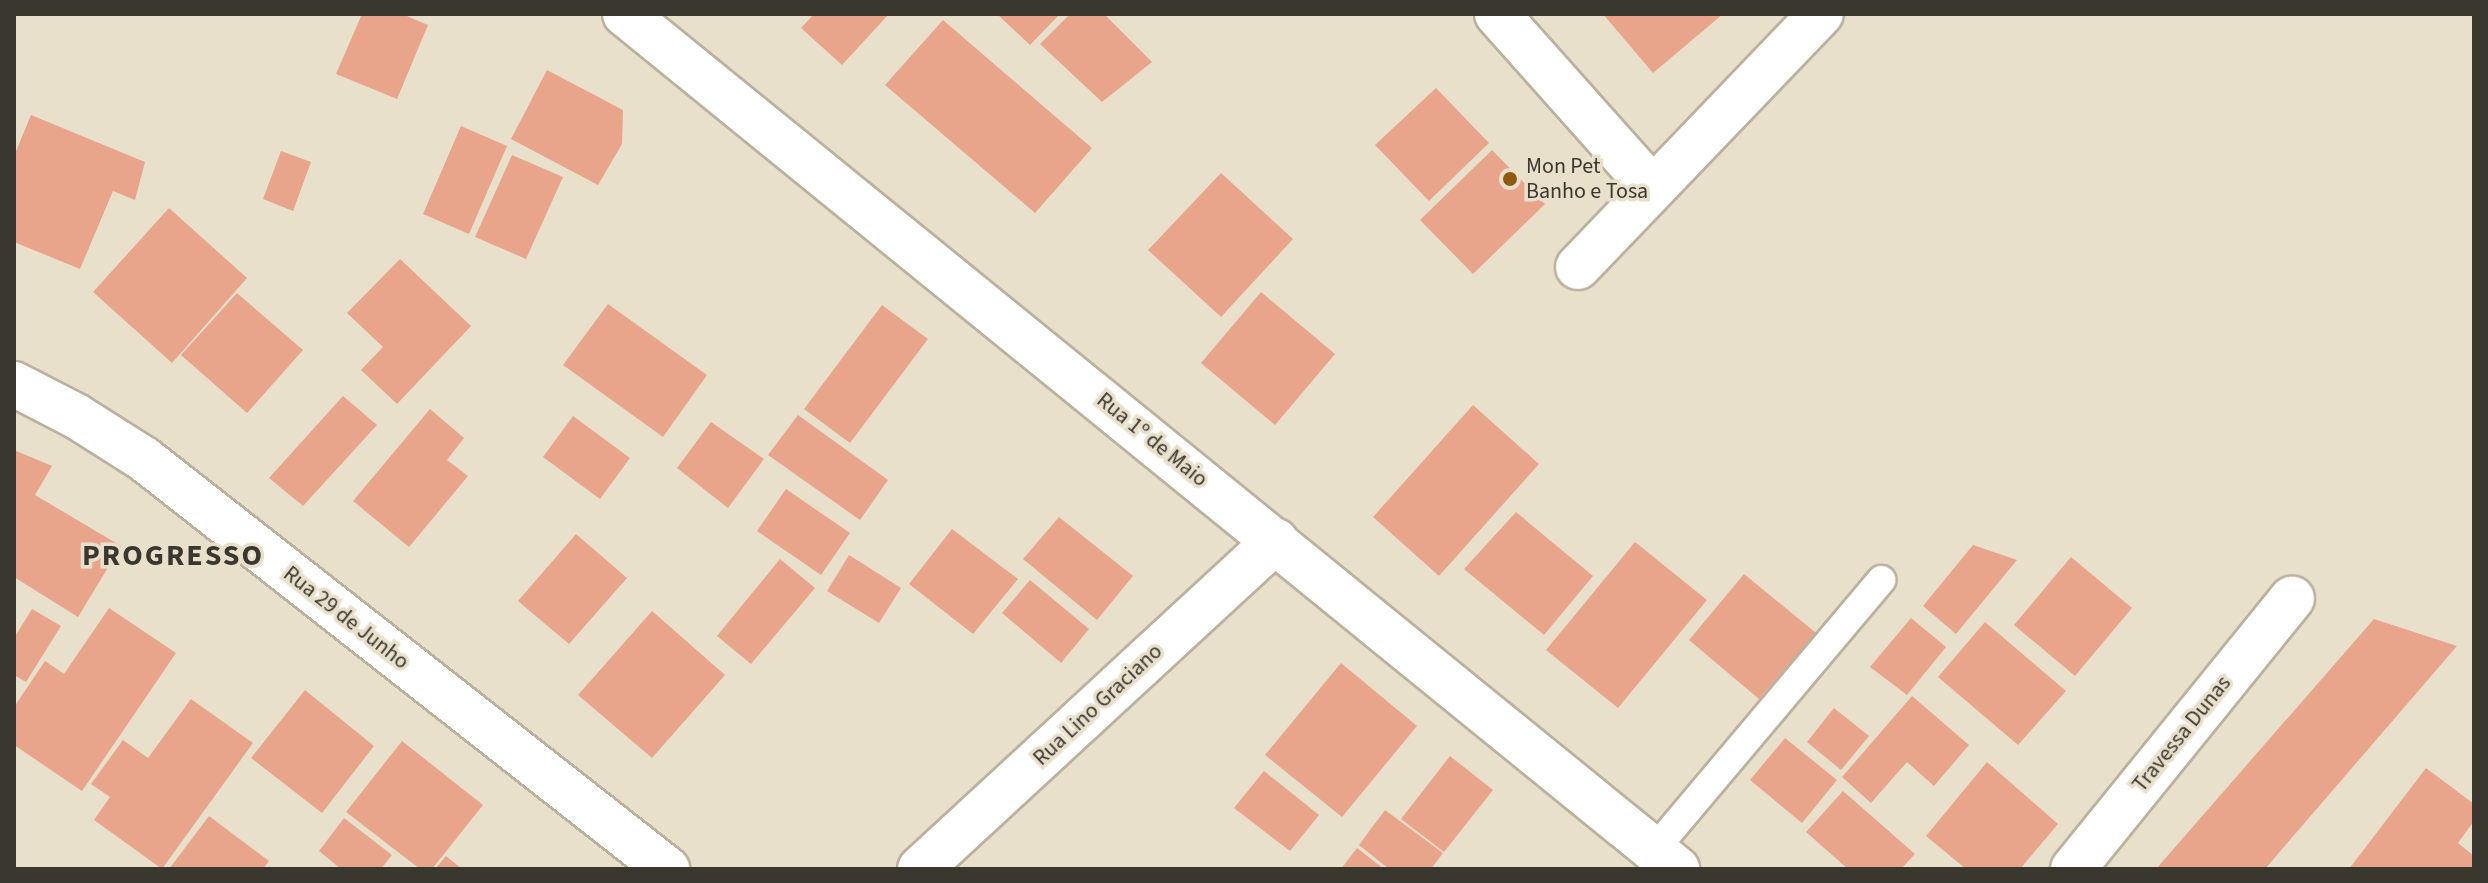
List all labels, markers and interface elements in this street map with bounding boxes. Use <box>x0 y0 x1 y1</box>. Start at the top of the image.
place label: Mon Pet Banho e Tosa <box>1526 153 1648 204</box>
marker: Mon Pet Banho e Tosa <box>1501 170 1519 188</box>
street label: Rua 1º de Maio <box>1091 387 1213 493</box>
district label: PROGRESSO <box>82 538 264 574</box>
street label: Rua 29 de Junho <box>278 561 414 675</box>
street label: Rua Lino Graciano <box>1028 639 1168 771</box>
street label: Travessa Dunas <box>2127 671 2237 797</box>

